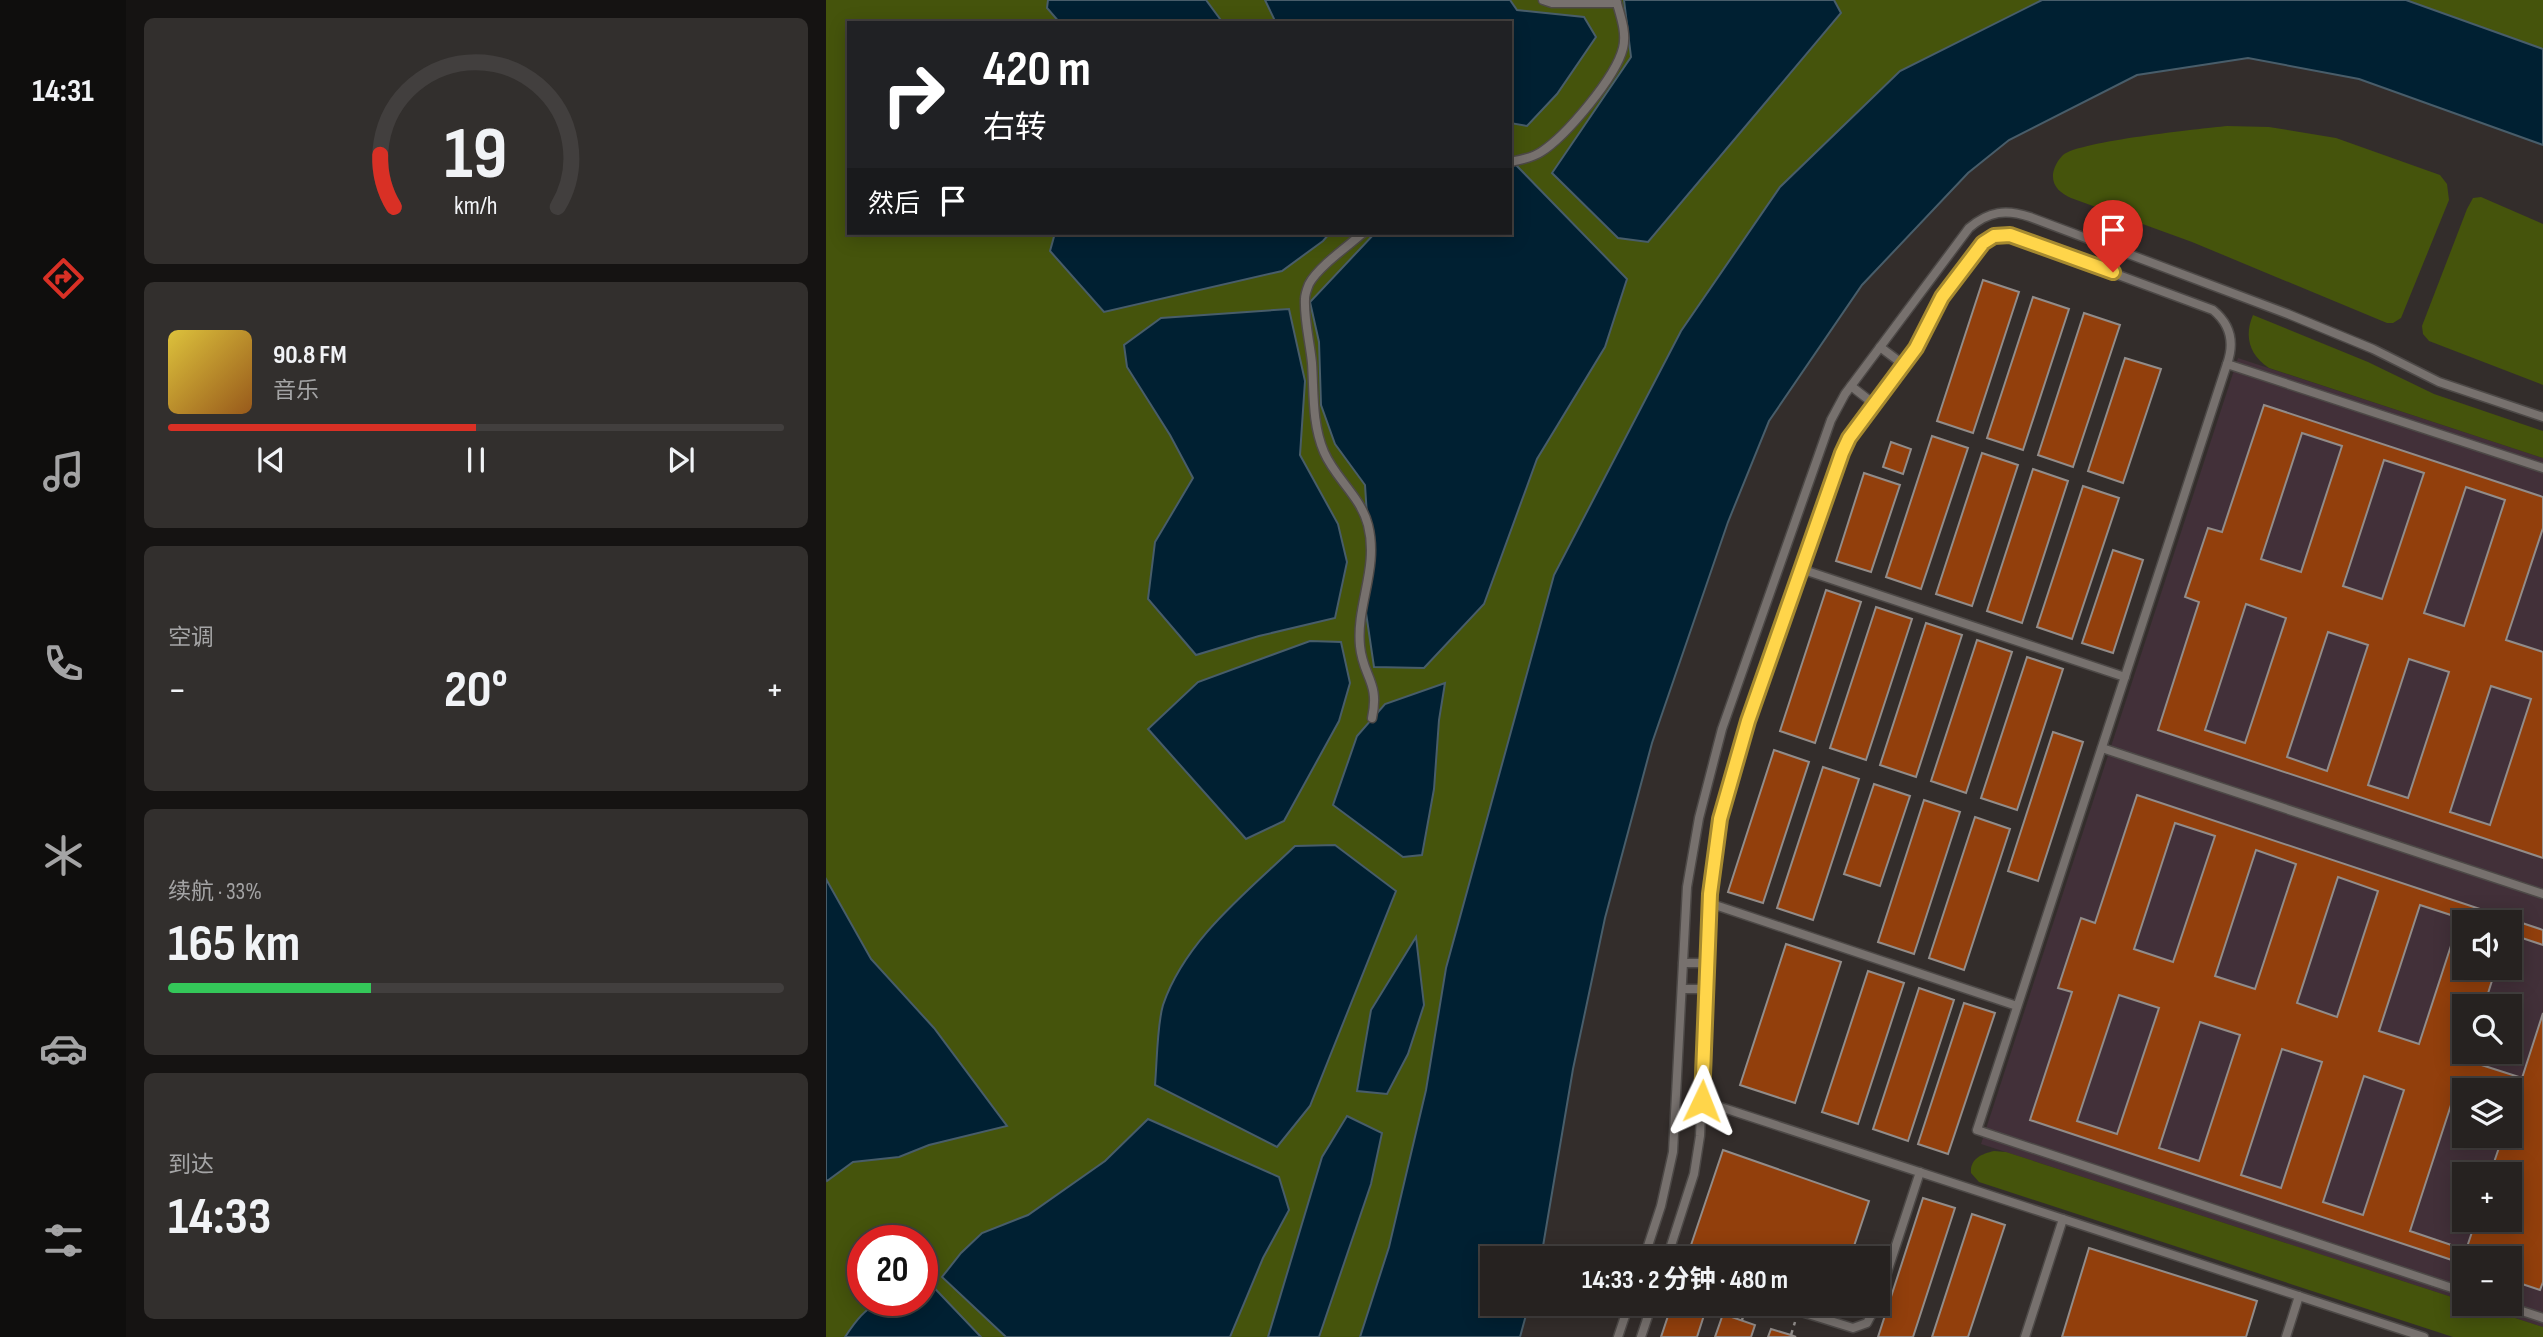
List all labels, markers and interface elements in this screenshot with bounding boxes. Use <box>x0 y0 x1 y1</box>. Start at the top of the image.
text: 420 m <box>983 41 1091 100</box>
icon: right <box>868 49 959 140</box>
text: 14:31 <box>32 72 94 111</box>
text: 右转 <box>983 109 1047 148</box>
text: 19 <box>444 111 508 199</box>
icon: arrive <box>934 182 972 220</box>
text: 然后 <box>868 189 920 220</box>
text: km/h <box>454 191 498 222</box>
pin <box>2083 200 2143 272</box>
icon: arrive <box>2094 211 2132 249</box>
icon: directions <box>39 254 88 303</box>
text: 90.8 FM <box>273 340 347 371</box>
text: 音乐 <box>273 377 319 405</box>
icon: previous <box>252 441 290 479</box>
icon: pause <box>457 441 495 479</box>
icon: next <box>662 441 700 479</box>
icon: music <box>39 447 88 496</box>
text: 空调 <box>168 624 214 652</box>
icon: phone <box>39 639 88 688</box>
text: 20° <box>444 659 508 722</box>
text: − <box>168 668 187 713</box>
text: + <box>765 668 784 713</box>
icon: climate <box>39 831 88 880</box>
text: 续航 · 33% <box>168 878 262 906</box>
map controls <box>2452 910 2522 1316</box>
button: sound <box>2452 910 2522 980</box>
text: 165 km <box>168 913 300 976</box>
button: search <box>2452 994 2522 1064</box>
icon: car <box>39 1024 88 1073</box>
position arrow <box>1665 1064 1739 1138</box>
button: layers <box>2452 1078 2522 1148</box>
text: 到达 <box>168 1151 214 1179</box>
button: + <box>2452 1162 2522 1232</box>
text: 14:33 <box>168 1186 271 1249</box>
icon: filters <box>39 1216 88 1265</box>
speed limit sign: 20 <box>847 1225 938 1316</box>
button: − <box>2452 1246 2522 1316</box>
text: 14:33 · 2 分钟 · 480 m <box>1582 1265 1788 1296</box>

